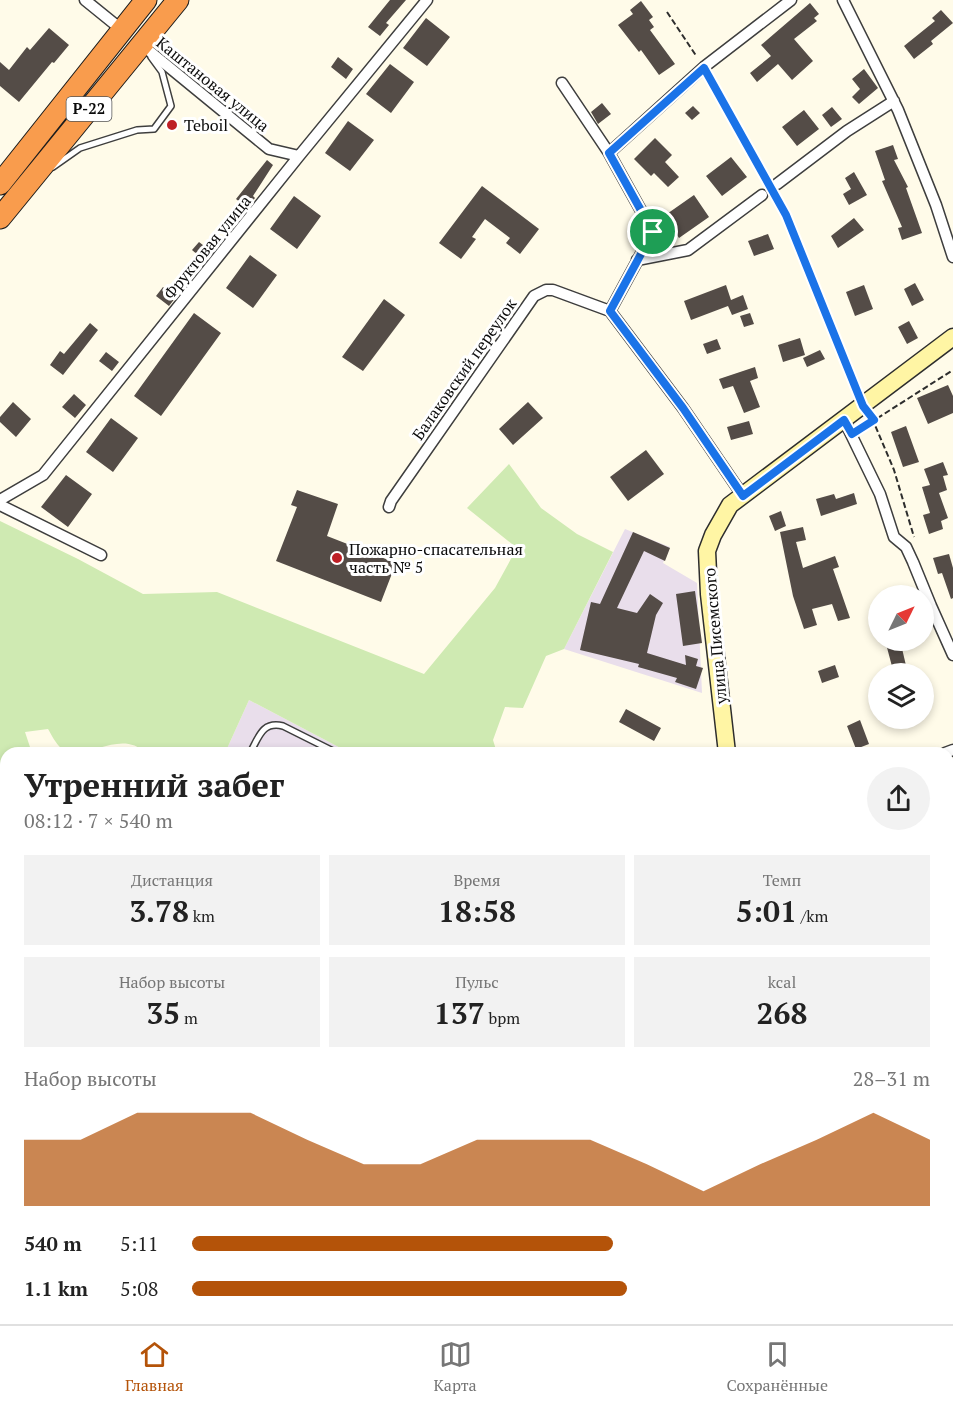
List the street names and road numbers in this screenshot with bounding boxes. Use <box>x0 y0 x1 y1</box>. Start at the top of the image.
street label: Каштановая улица <box>152 32 274 136</box>
road number: Р-22 <box>66 97 112 121</box>
street label: Фруктовая улица <box>158 190 256 304</box>
street label: Балаковский переулок <box>407 293 521 444</box>
street label: улица Писемского <box>698 567 732 706</box>

